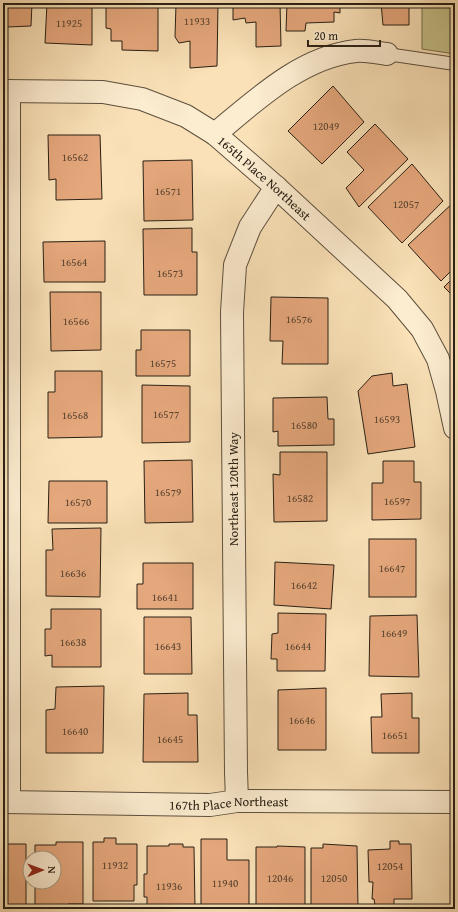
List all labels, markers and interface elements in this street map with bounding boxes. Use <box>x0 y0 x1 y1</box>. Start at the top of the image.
house number: 11933 <box>184 13 210 29</box>
house number: 11925 <box>56 15 82 31</box>
scale bar <box>308 22 380 48</box>
text: 20 m <box>314 27 338 44</box>
house number: 12049 <box>313 118 339 134</box>
street label: 165th Place Northeast <box>214 131 316 225</box>
house number: 16562 <box>62 149 88 165</box>
house number: 16571 <box>155 183 181 199</box>
house number: 12057 <box>393 196 419 212</box>
house number: 16564 <box>61 254 87 270</box>
house number: 16573 <box>157 265 183 281</box>
house number: 16576 <box>286 311 312 327</box>
house number: 16566 <box>63 313 89 329</box>
house number: 16575 <box>150 355 176 371</box>
house number: 16577 <box>153 406 179 422</box>
house number: 16568 <box>62 407 88 423</box>
house number: 16593 <box>374 411 400 427</box>
house number: 16580 <box>291 417 317 433</box>
street label: Northeast 120th Way <box>224 432 243 546</box>
house number: 16579 <box>155 484 181 500</box>
house number: 16582 <box>287 490 313 506</box>
house number: 16597 <box>384 493 410 509</box>
house number: 16570 <box>65 494 91 510</box>
house number: 16647 <box>379 560 405 576</box>
house number: 16636 <box>60 565 86 581</box>
house number: 16642 <box>291 577 317 593</box>
house number: 16641 <box>152 589 178 605</box>
house number: 16649 <box>381 625 407 641</box>
house number: 16638 <box>60 634 86 650</box>
house number: 16643 <box>155 638 181 654</box>
house number: 16644 <box>285 638 311 654</box>
house number: 16646 <box>289 712 315 728</box>
house number: 16640 <box>62 723 88 739</box>
house number: 16651 <box>382 727 408 743</box>
house number: 16645 <box>157 731 183 747</box>
street label: 167th Place Northeast <box>169 791 289 814</box>
north arrow <box>22 850 62 890</box>
house number: 11932 <box>102 857 128 873</box>
house number: 12054 <box>377 858 403 874</box>
text: N <box>44 866 60 874</box>
house number: 12046 <box>267 870 293 886</box>
house number: 12050 <box>321 870 347 886</box>
house number: 11940 <box>212 875 238 891</box>
house number: 11936 <box>156 878 182 894</box>

